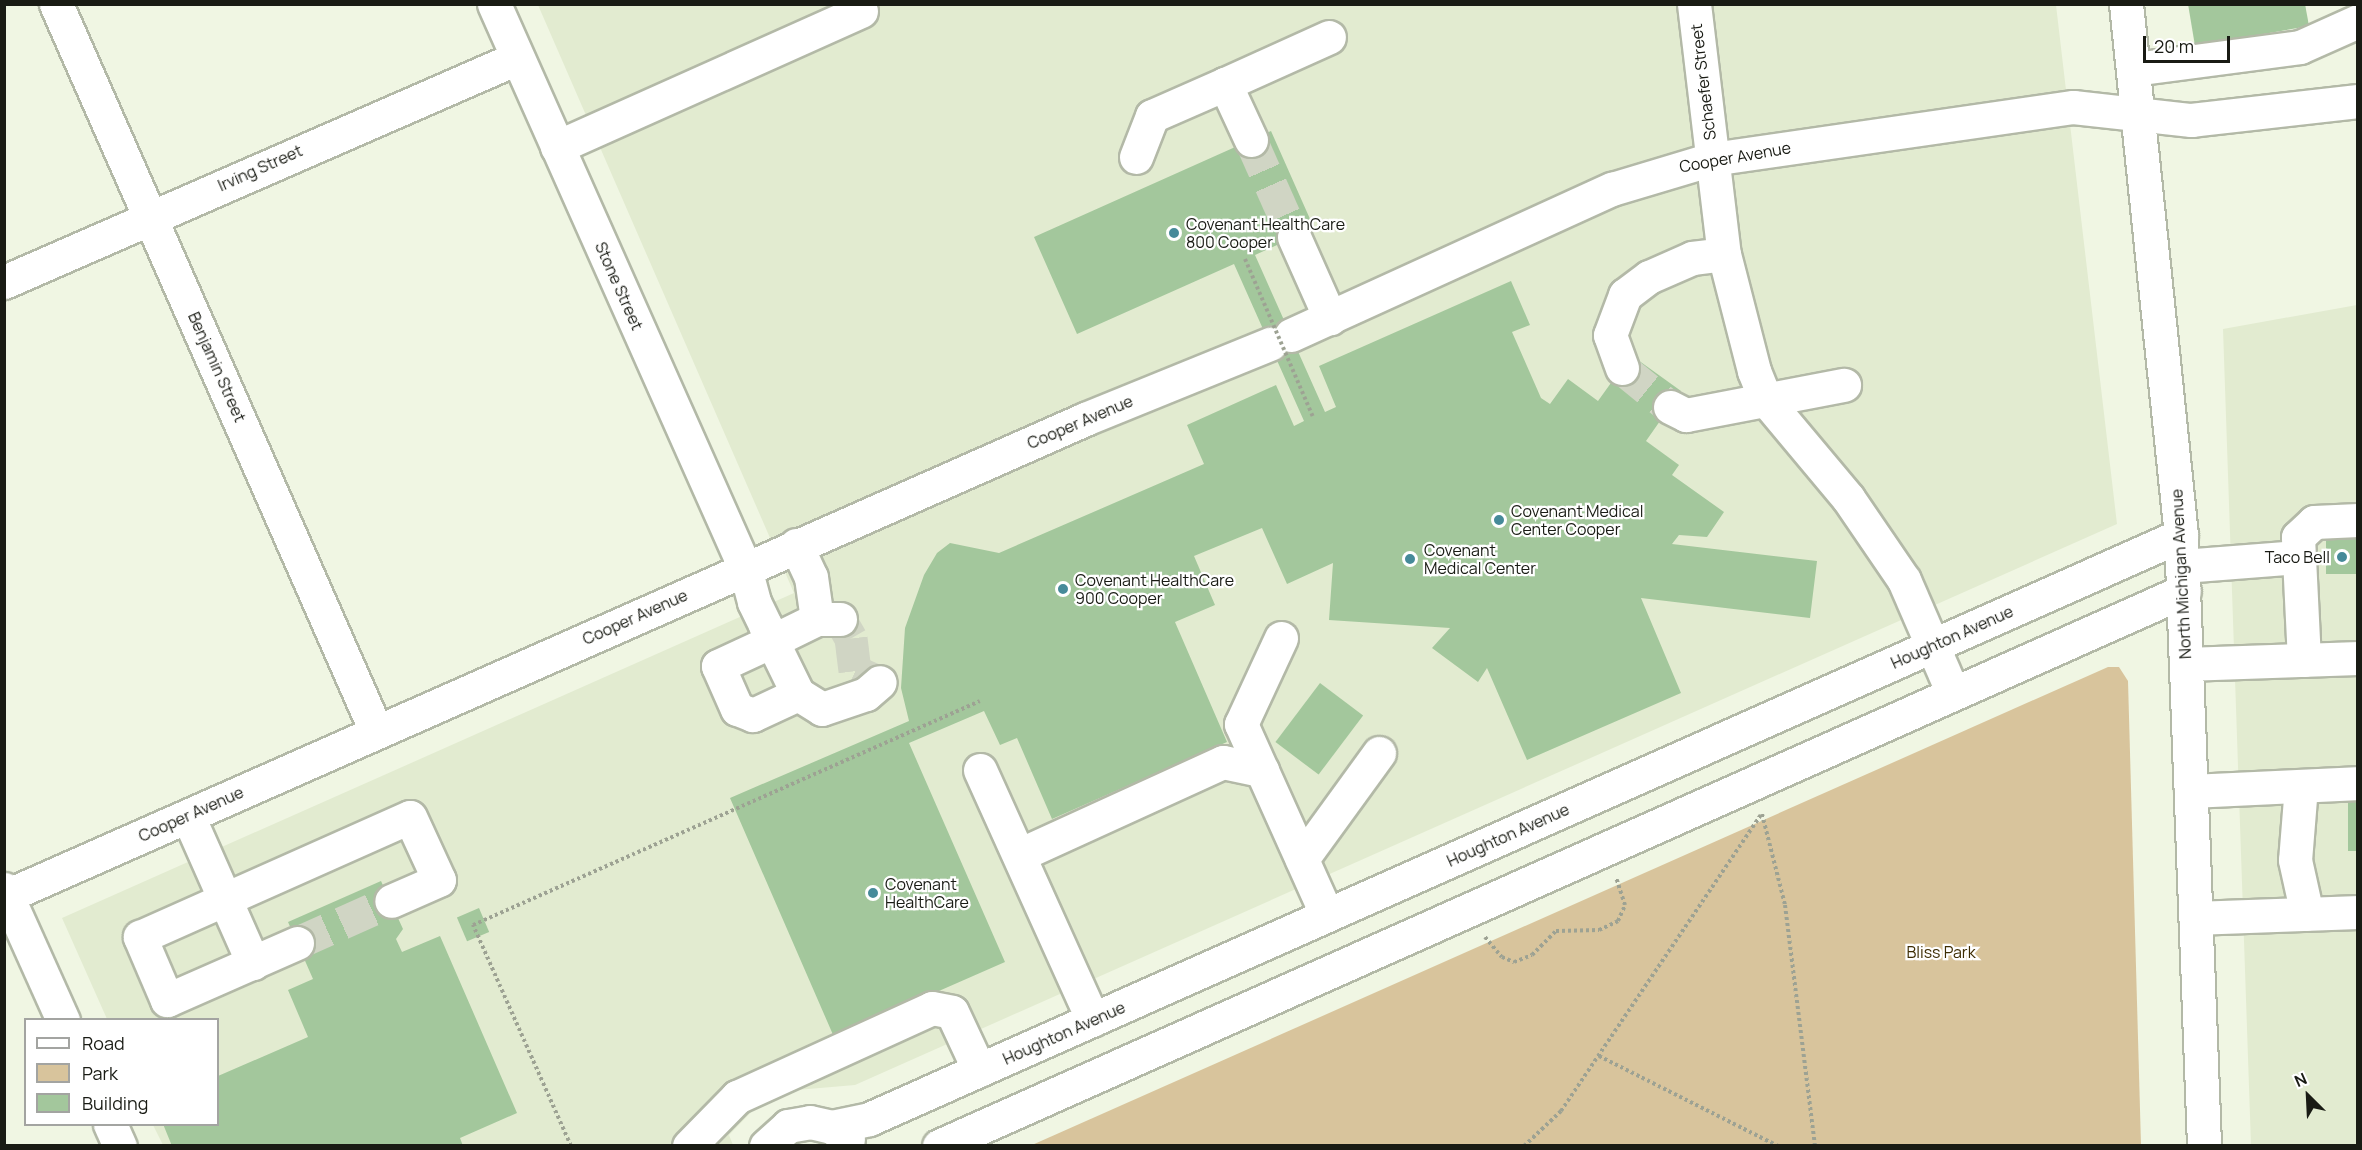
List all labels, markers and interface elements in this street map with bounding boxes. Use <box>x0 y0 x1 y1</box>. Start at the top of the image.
street label: Schaefer Street <box>1686 23 1720 141</box>
scale bar <box>2146 24 2233 62</box>
text: 20 m <box>2154 34 2194 58</box>
street label: Cooper Avenue <box>1678 138 1792 176</box>
street label: Irving Street <box>215 141 305 195</box>
place label: Covenant HealthCare 800 Cooper <box>1186 214 1345 252</box>
marker: Covenant HealthCare 800 Cooper <box>1167 226 1181 240</box>
street label: Stone Street <box>591 239 647 333</box>
street label: Benjamin Street <box>184 309 250 425</box>
street label: Cooper Avenue <box>1024 391 1136 453</box>
street label: North Michigan Avenue <box>2167 488 2195 660</box>
place label: Covenant Medical Center Cooper <box>1511 501 1643 539</box>
marker: Covenant Medical Center Cooper <box>1492 513 1506 527</box>
place label: Covenant Medical Center <box>1424 540 1536 578</box>
place label: Taco Bell <box>2265 547 2330 567</box>
marker: Covenant Medical Center <box>1401 550 1419 568</box>
marker: Taco Bell <box>2335 550 2349 564</box>
place label: Covenant HealthCare 900 Cooper <box>1075 570 1234 608</box>
marker: Covenant HealthCare 900 Cooper <box>1056 582 1070 596</box>
street label: Cooper Avenue <box>580 585 690 649</box>
street label: Houghton Avenue <box>1888 601 2016 673</box>
street label: Cooper Avenue <box>136 782 246 846</box>
street label: Houghton Avenue <box>1444 799 1572 871</box>
place label: Covenant HealthCare <box>885 874 969 912</box>
marker: Covenant HealthCare <box>866 886 880 900</box>
park label: Bliss Park <box>1906 942 1976 962</box>
street label: Houghton Avenue <box>1000 997 1128 1069</box>
legend <box>24 1018 219 1126</box>
text: Road <box>82 1031 125 1055</box>
text: Park <box>82 1061 118 1085</box>
north arrow <box>2278 1066 2338 1126</box>
text: N <box>2291 1067 2310 1092</box>
text: Building <box>82 1091 148 1115</box>

